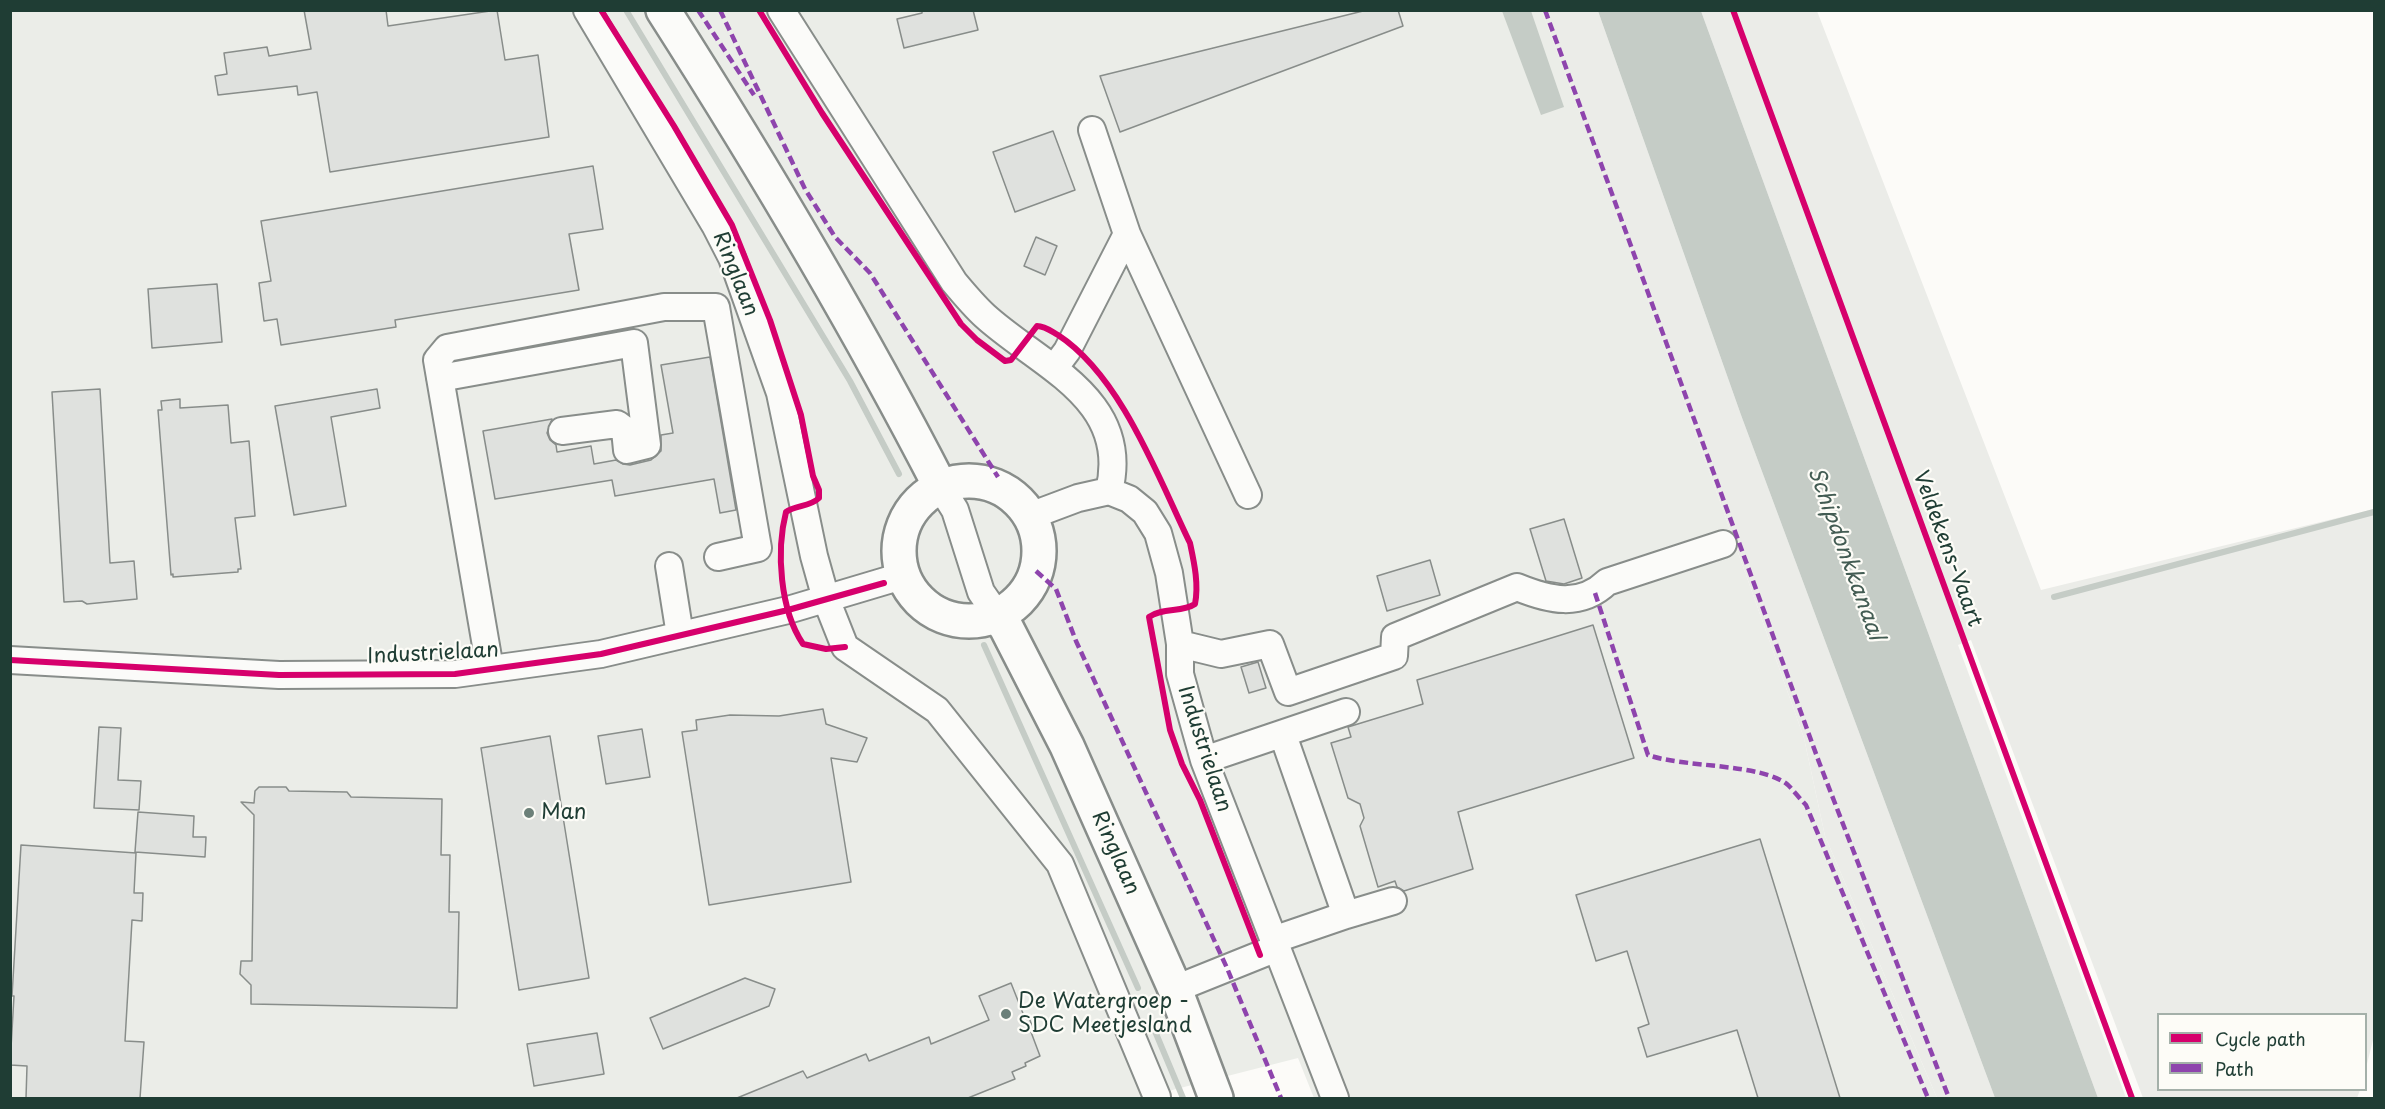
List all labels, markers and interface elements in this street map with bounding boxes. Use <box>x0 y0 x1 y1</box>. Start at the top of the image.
street label: Ringlaan <box>707 228 763 320</box>
water label: Schipdonkkanaal <box>1801 464 1889 644</box>
street label: Veldekens-Vaart <box>1907 468 1987 630</box>
street label: Industrielaan <box>367 638 499 670</box>
street label: Industrielaan <box>1172 683 1236 815</box>
place label: Man <box>541 800 586 826</box>
marker: Man <box>522 806 536 820</box>
street label: Ringlaan <box>1085 807 1145 899</box>
place label: De Watergroep - SDC Meetjesland <box>1018 989 1192 1039</box>
marker: De Watergroep - SDC Meetjesland <box>999 1007 1013 1021</box>
legend <box>2157 1013 2367 1091</box>
text: Cycle path <box>2215 1025 2306 1052</box>
text: Path <box>2215 1055 2254 1082</box>

